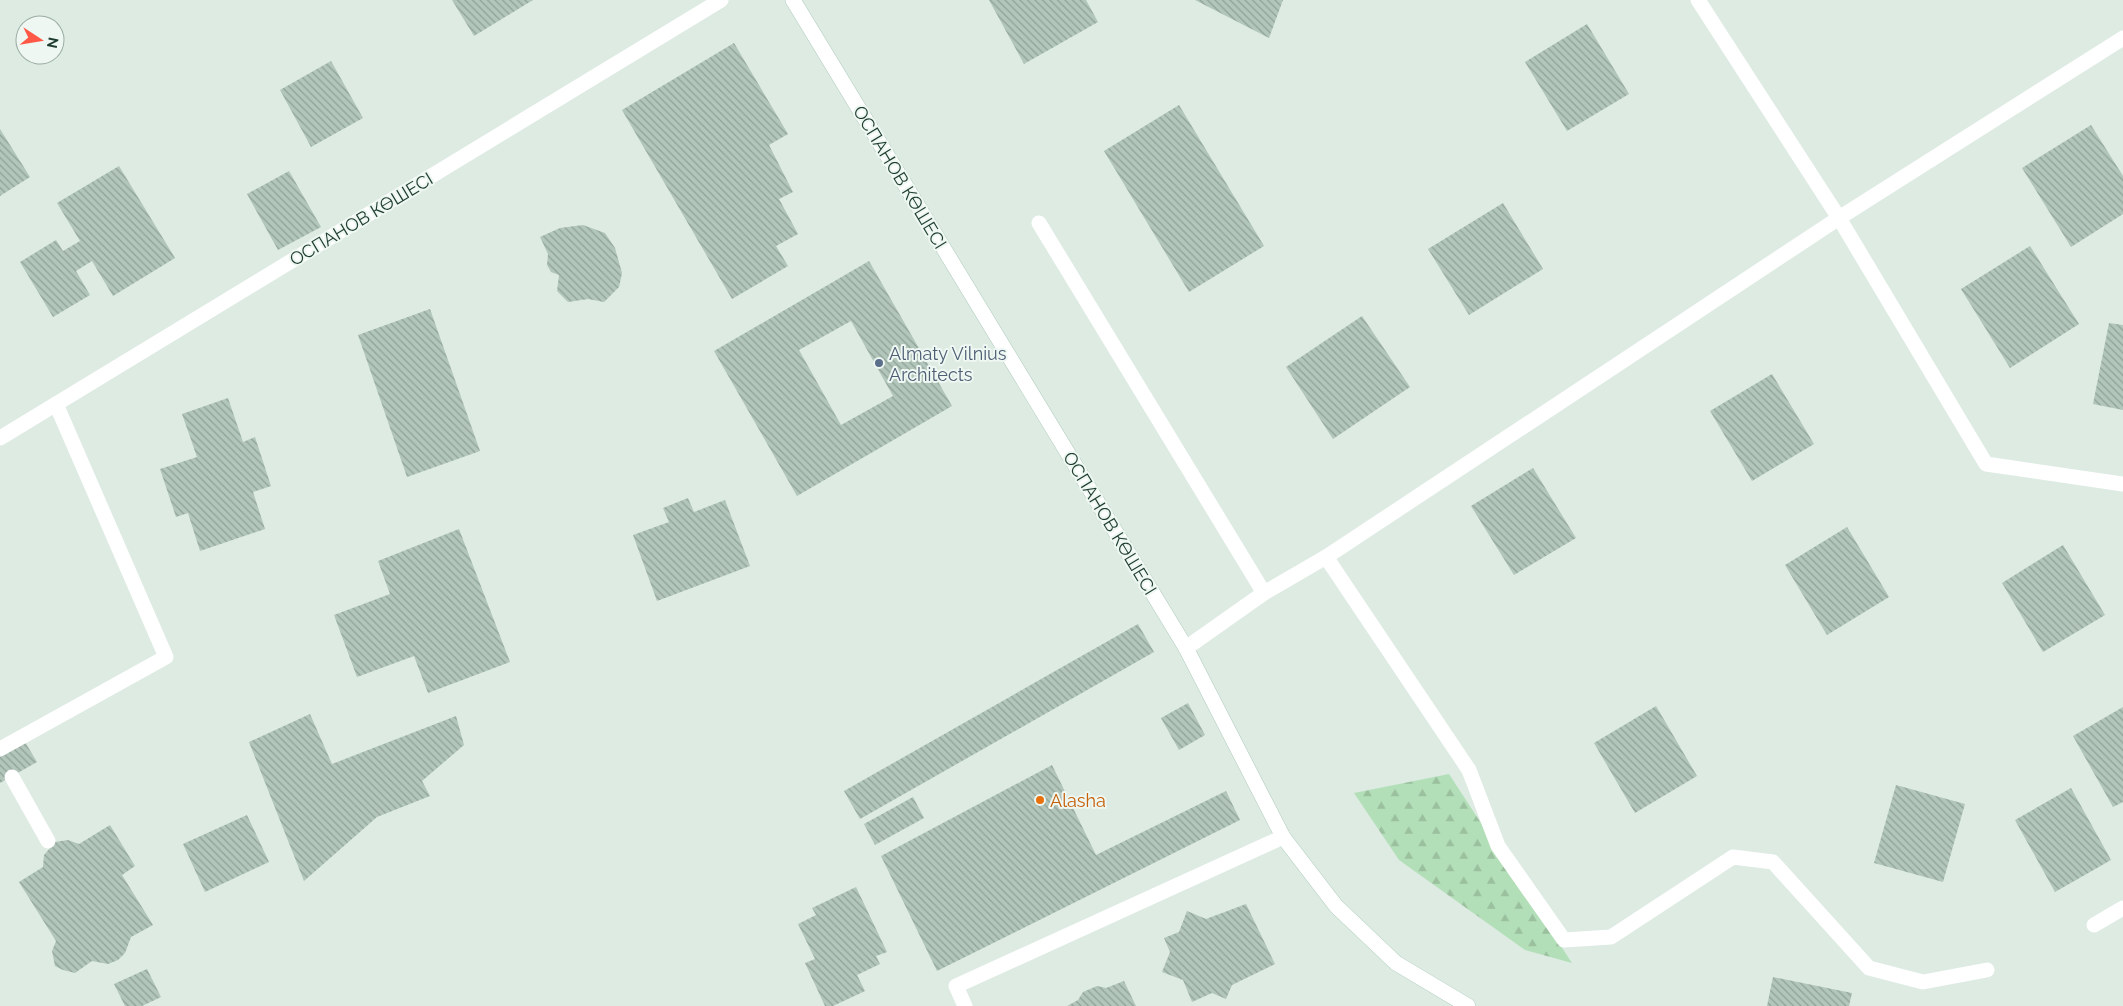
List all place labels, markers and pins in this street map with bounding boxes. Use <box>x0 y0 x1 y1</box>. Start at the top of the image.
place label: Almaty Vilnius Architects <box>889 343 1007 385</box>
marker: Almaty Vilnius Architects <box>873 357 885 369</box>
place label: Alasha <box>1050 790 1106 811</box>
marker: Alasha <box>1034 794 1046 806</box>

